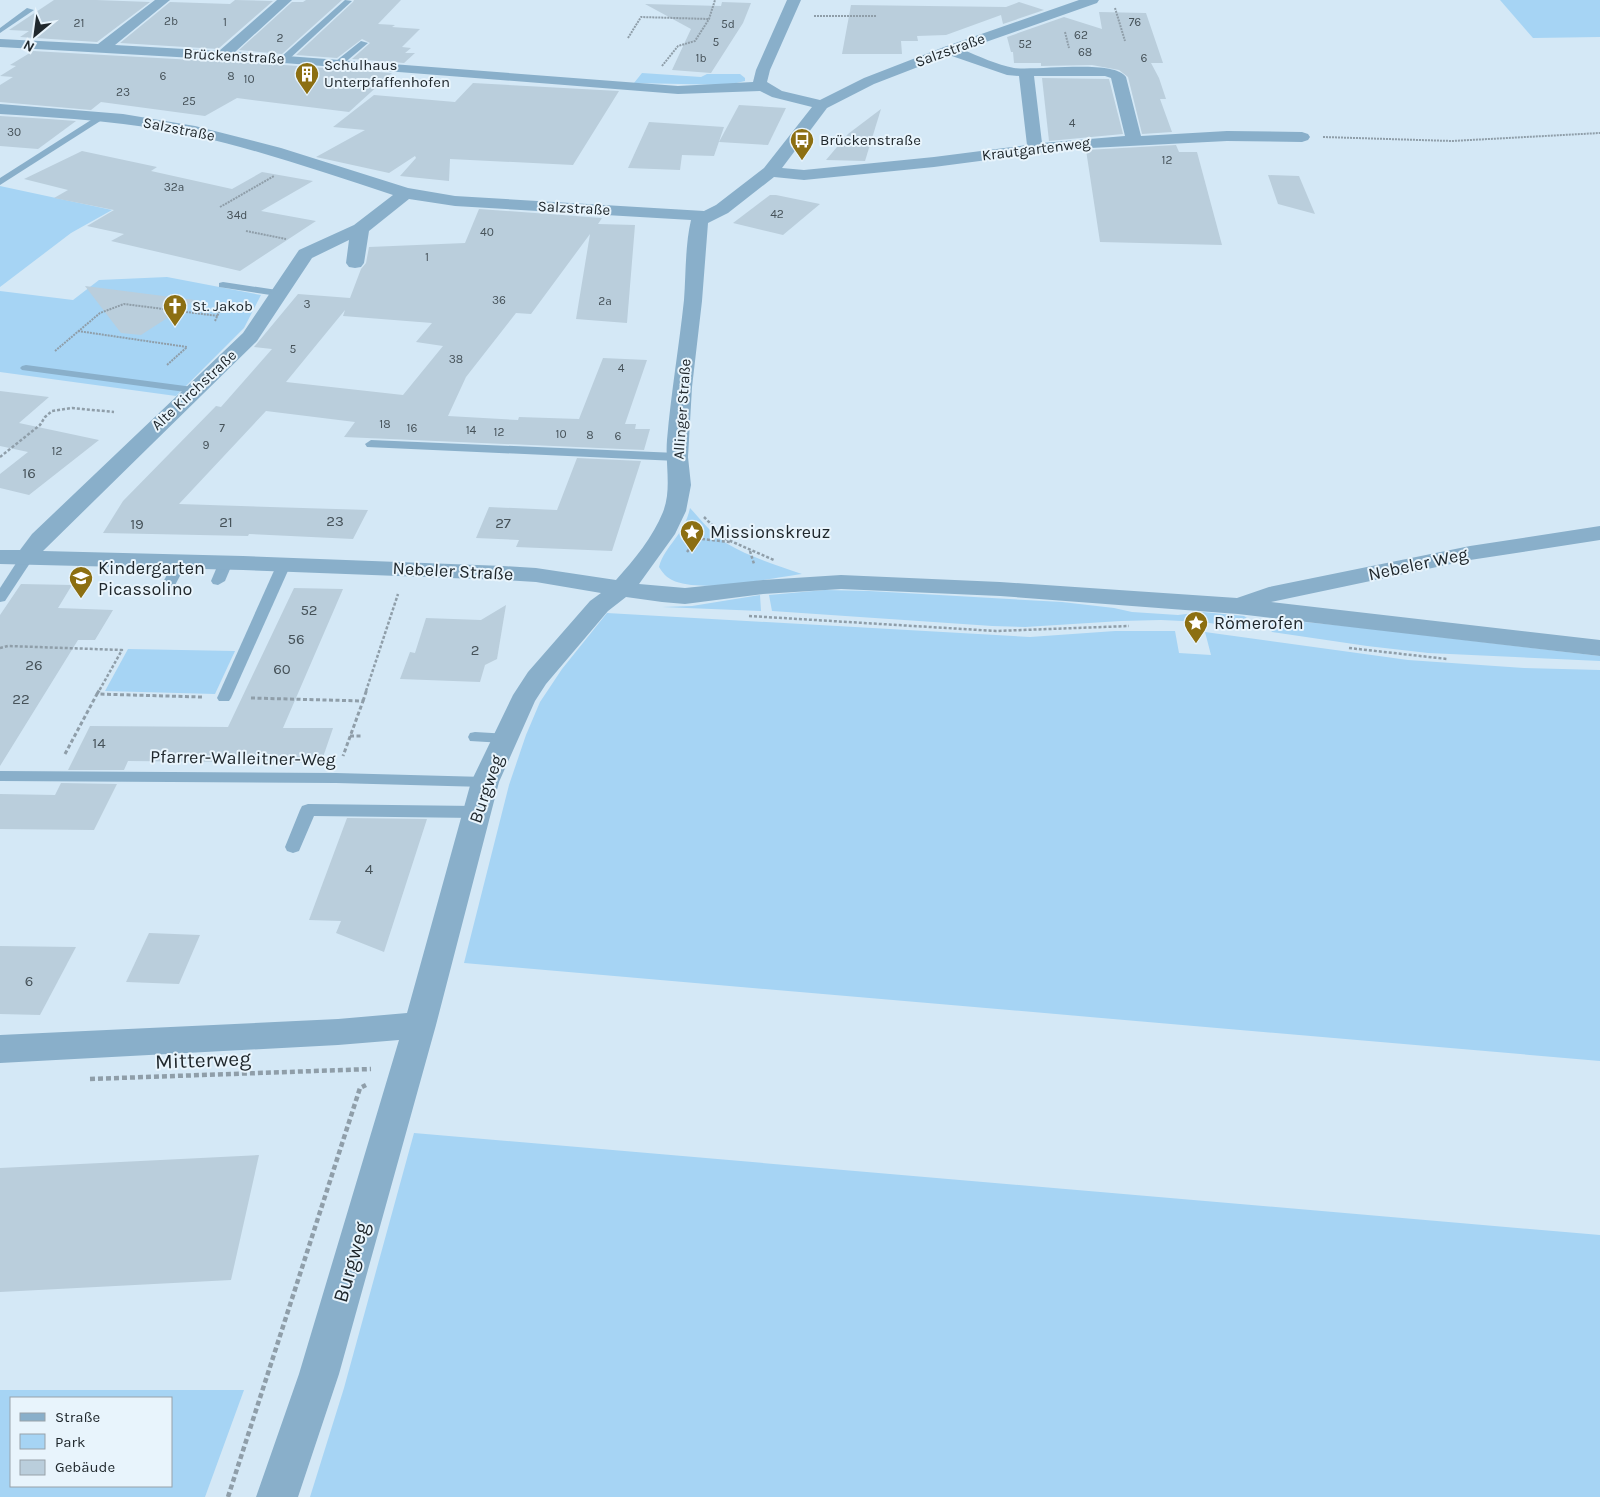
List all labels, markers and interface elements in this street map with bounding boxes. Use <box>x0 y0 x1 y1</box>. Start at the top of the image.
north arrow <box>10 10 60 60</box>
house number: 2b <box>164 14 178 28</box>
house number: 1 <box>223 15 227 29</box>
house number: 76 <box>1129 15 1141 29</box>
house number: 21 <box>74 16 84 30</box>
house number: 5d <box>721 17 735 31</box>
house number: 62 <box>1074 28 1088 42</box>
street label: Salzstraße <box>913 29 987 71</box>
house number: 2 <box>277 31 284 45</box>
house number: 5 <box>713 35 720 49</box>
text: N <box>20 36 37 56</box>
house number: 52 <box>1018 37 1032 51</box>
street label: Brückenstraße <box>183 44 285 68</box>
house number: 68 <box>1078 45 1092 59</box>
house number: 1b <box>695 51 707 65</box>
house number: 6 <box>1141 51 1148 65</box>
place label: Schulhaus Unterpfaffenhofen <box>324 56 450 91</box>
building icon: Schulhaus Unterpfaffenhofen <box>294 61 320 95</box>
house number: 6 <box>160 69 167 83</box>
house number: 8 <box>227 69 235 83</box>
house number: 10 <box>243 72 255 86</box>
house number: 23 <box>116 85 130 99</box>
house number: 25 <box>182 94 196 108</box>
street label: Salzstraße <box>142 113 216 145</box>
house number: 4 <box>1069 116 1076 130</box>
house number: 30 <box>7 125 21 139</box>
bus stop icon: Brückenstraße <box>789 127 815 161</box>
place label: Brückenstraße <box>820 131 921 149</box>
street label: Krautgartenweg <box>981 133 1092 165</box>
house number: 12 <box>1162 153 1173 167</box>
house number: 32a <box>164 180 184 194</box>
street label: Salzstraße <box>537 197 611 219</box>
house number: 42 <box>770 207 784 221</box>
house number: 34d <box>227 208 247 222</box>
house number: 40 <box>480 225 494 239</box>
house number: 1 <box>425 250 429 264</box>
church icon: St. Jakob <box>162 293 188 327</box>
house number: 36 <box>492 293 506 307</box>
house number: 2a <box>598 294 612 308</box>
place label: St. Jakob <box>192 297 253 315</box>
house number: 3 <box>303 297 311 311</box>
house number: 5 <box>290 342 297 356</box>
street label: Alte Kirchstraße <box>148 346 240 434</box>
house number: 38 <box>449 352 463 366</box>
street label: Allinger Straße <box>669 358 695 460</box>
house number: 4 <box>618 361 625 375</box>
house number: 18 <box>379 417 391 431</box>
house number: 7 <box>219 421 225 435</box>
house number: 16 <box>407 421 418 435</box>
house number: 14 <box>466 423 477 437</box>
house number: 12 <box>494 425 505 439</box>
house number: 10 <box>555 427 567 441</box>
house number: 8 <box>586 428 594 442</box>
house number: 6 <box>615 429 622 443</box>
house number: 9 <box>203 438 210 452</box>
house number: 12 <box>52 444 63 458</box>
house number: 16 <box>22 464 36 482</box>
house number: 23 <box>326 512 344 530</box>
house number: 21 <box>219 513 233 531</box>
house number: 27 <box>495 514 511 532</box>
house number: 19 <box>130 515 144 533</box>
place icon: Missionskreuz <box>679 519 705 553</box>
place label: Missionskreuz <box>710 521 830 543</box>
street label: Nebeler Weg <box>1366 543 1470 585</box>
place label: Kindergarten Picassolino <box>98 557 205 600</box>
street label: Nebeler Straße <box>392 557 514 585</box>
school or university icon: Kindergarten Picassolino <box>68 565 94 599</box>
house number: 52 <box>300 601 318 619</box>
place icon: Römerofen <box>1183 610 1209 644</box>
place label: Römerofen <box>1214 612 1304 634</box>
house number: 56 <box>287 630 305 648</box>
house number: 2 <box>471 641 479 659</box>
house number: 26 <box>25 656 43 674</box>
house number: 60 <box>273 660 291 678</box>
house number: 22 <box>12 690 30 708</box>
house number: 14 <box>92 734 106 752</box>
street label: Pfarrer-Walleitner-Weg <box>150 745 336 771</box>
street label: Burgweg <box>464 752 508 826</box>
house number: 4 <box>365 860 374 878</box>
house number: 6 <box>25 972 33 990</box>
street label: Mitterweg <box>155 1046 252 1074</box>
street label: Burgweg <box>328 1219 374 1305</box>
legend <box>10 1397 172 1487</box>
text: Straße <box>55 1408 100 1426</box>
text: Park <box>55 1433 85 1451</box>
text: Gebäude <box>55 1458 115 1476</box>

